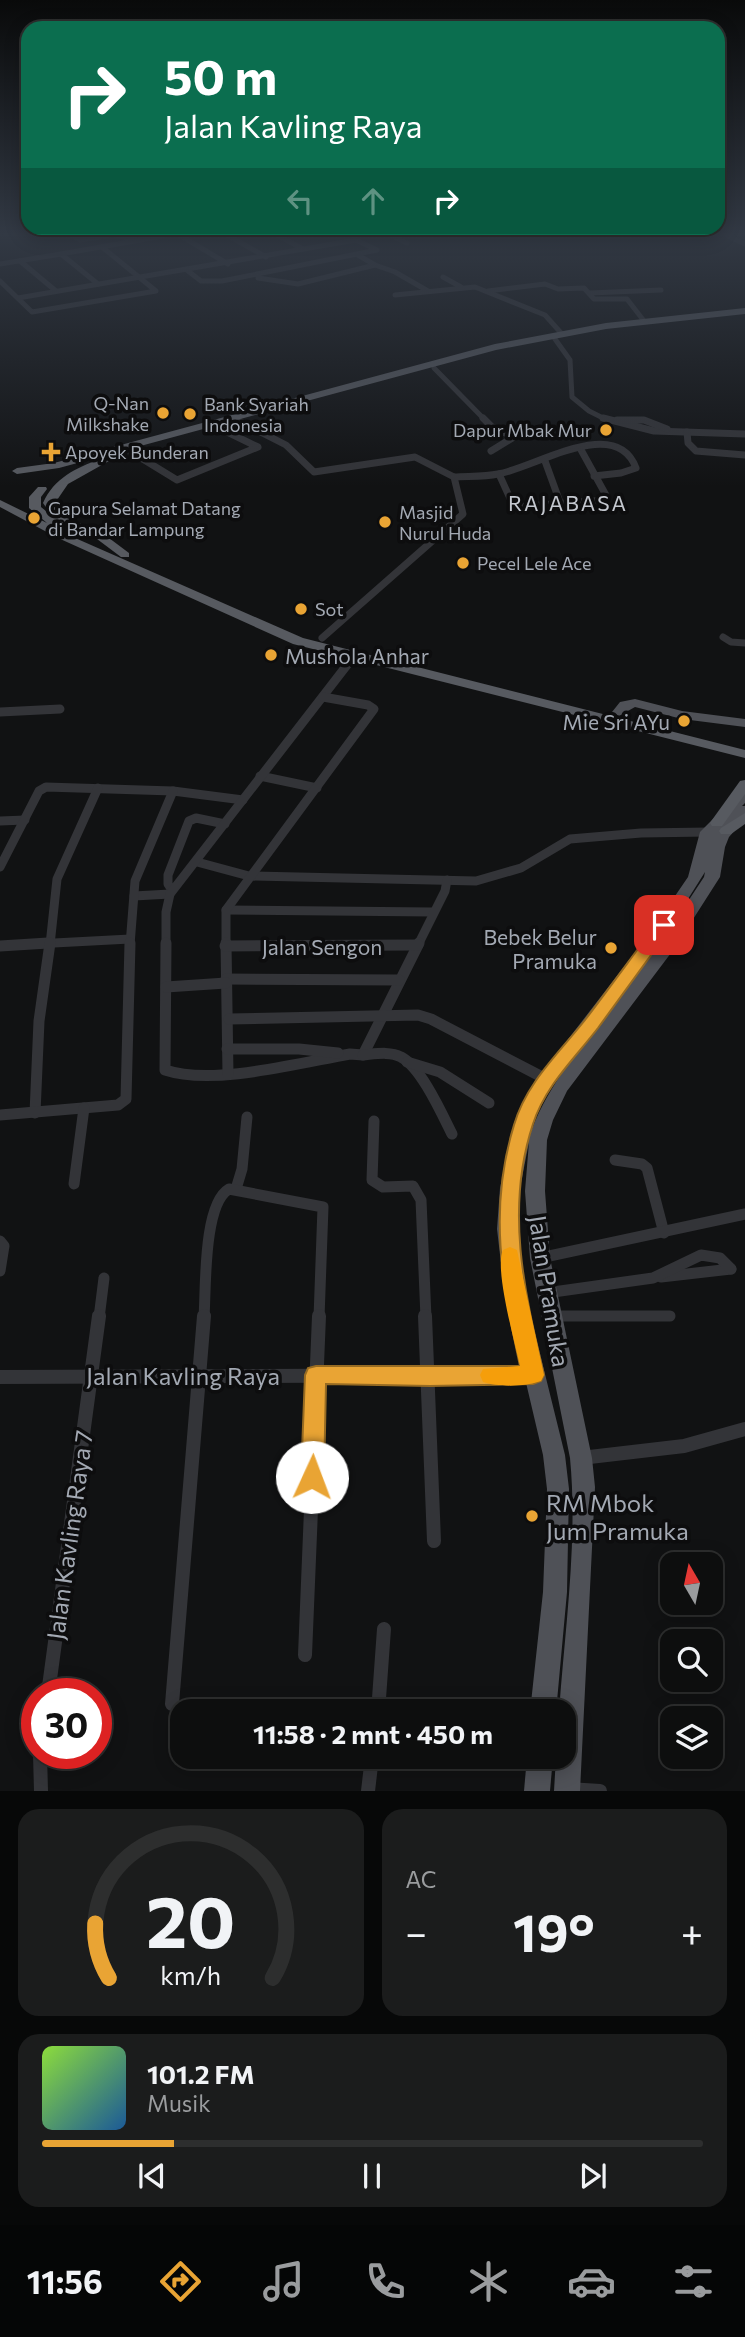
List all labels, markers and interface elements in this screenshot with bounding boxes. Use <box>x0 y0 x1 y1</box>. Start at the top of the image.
text: 50 m <box>164 45 277 105</box>
icon: right <box>49 49 140 140</box>
text: Jalan Kavling Raya <box>164 105 423 145</box>
icon: left <box>281 182 319 220</box>
icon: ahead <box>354 182 392 220</box>
icon: right <box>427 182 465 220</box>
place label: Q-Nan Milkshake <box>66 392 149 435</box>
place label: Bank Syariah Indonesia <box>204 393 309 436</box>
marker: Q-Nan Milkshake <box>155 405 171 421</box>
marker: Bank Syariah Indonesia <box>182 406 198 422</box>
place label: Dapur Mbak Mur <box>453 419 592 441</box>
marker: Dapur Mbak Mur <box>598 422 614 438</box>
place label: Apoyek Bunderan <box>65 441 209 463</box>
marker: Apoyek Bunderan <box>43 444 59 460</box>
district label: RAJABASA <box>508 490 628 515</box>
place label: Gapura Selamat Datang di Bandar Lampung <box>48 497 241 540</box>
place label: Masjid Nurul Huda <box>399 501 491 544</box>
marker: Gapura Selamat Datang di Bandar Lampung <box>26 510 42 526</box>
marker: Masjid Nurul Huda <box>377 514 393 530</box>
place label: Pecel Lele Ace <box>477 552 592 574</box>
marker: Pecel Lele Ace <box>455 555 471 571</box>
place label: Sot <box>315 598 344 620</box>
marker: Sot <box>293 601 309 617</box>
place label: Mushola Anhar <box>285 643 429 668</box>
marker: Mushola Anhar <box>263 647 279 663</box>
place label: Mie Sri AYu <box>563 709 670 734</box>
marker: Mie Sri AYu <box>676 713 692 729</box>
pin <box>634 895 694 955</box>
icon: arrive <box>645 906 683 944</box>
place label: Bebek Belur Pramuka <box>483 924 597 973</box>
street label: Jalan Sengon <box>262 934 382 959</box>
marker: Bebek Belur Pramuka <box>603 940 619 956</box>
street label: Jalan Pramuka <box>524 1213 576 1369</box>
street label: Jalan Kavling Raya <box>86 1361 280 1390</box>
street label: Jalan Kavling Raya 7 <box>40 1428 98 1642</box>
position arrow <box>275 1440 349 1514</box>
place label: RM Mbok Jum Pramuka <box>546 1488 689 1545</box>
marker: RM Mbok Jum Pramuka <box>524 1508 540 1524</box>
north arrow <box>660 1552 723 1615</box>
map controls <box>660 1552 723 1769</box>
button: search <box>660 1629 723 1692</box>
speed limit sign: 30 <box>21 1678 112 1769</box>
button: layers <box>660 1706 723 1769</box>
text: 11:58 · 2 mnt · 450 m <box>253 1718 493 1749</box>
text: AC <box>406 1865 436 1893</box>
text: 20 <box>146 1875 235 1964</box>
text: 19° <box>513 1899 595 1963</box>
text: − <box>406 1908 427 1955</box>
text: + <box>681 1908 703 1955</box>
text: km/h <box>160 1960 221 1990</box>
text: 101.2 FM <box>147 2058 255 2089</box>
text: Musik <box>147 2089 211 2117</box>
icon: previous <box>133 2157 171 2195</box>
icon: pause <box>353 2157 391 2195</box>
icon: next <box>574 2157 612 2195</box>
icon: directions <box>156 2257 205 2306</box>
icon: music <box>259 2257 308 2306</box>
icon: phone <box>361 2257 410 2306</box>
icon: climate <box>464 2257 513 2306</box>
icon: car <box>567 2257 616 2306</box>
icon: filters <box>669 2257 718 2306</box>
text: 11:56 <box>27 2261 103 2301</box>

